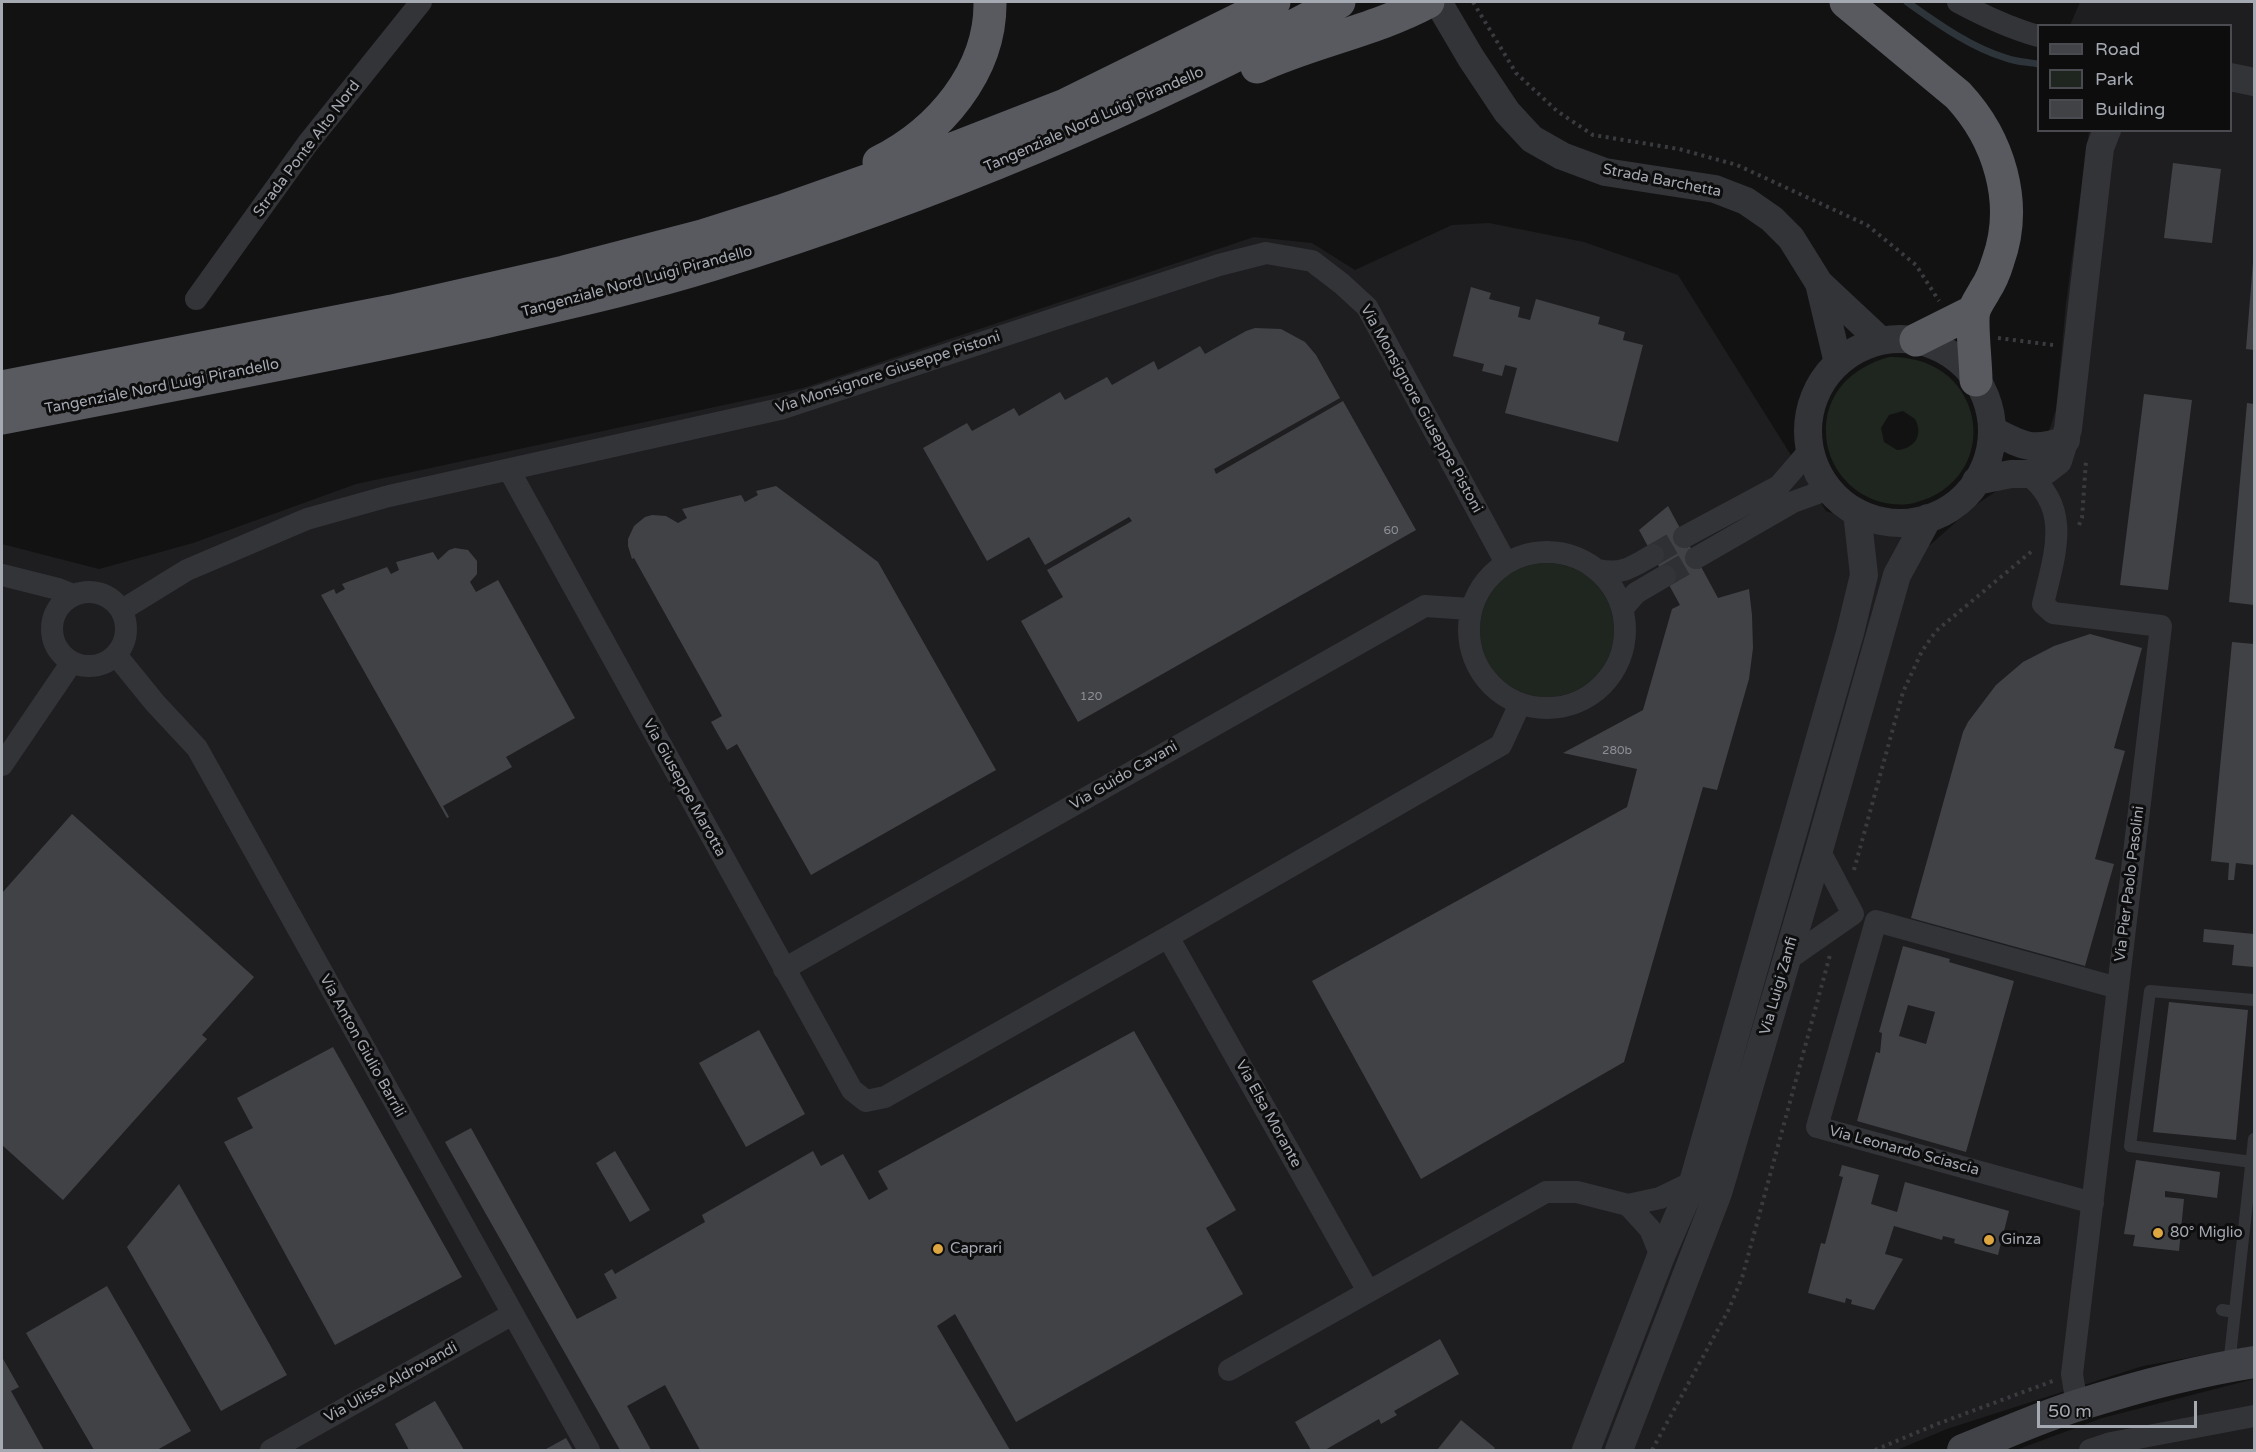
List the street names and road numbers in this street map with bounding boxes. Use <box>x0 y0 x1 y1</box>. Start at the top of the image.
street label: Tangenziale Nord Luigi Pirandello <box>981 63 1207 177</box>
street label: Strada Ponte Alto Nord <box>250 77 364 221</box>
street label: Strada Barchetta <box>1601 161 1723 201</box>
street label: Tangenziale Nord Luigi Pirandello <box>520 242 754 322</box>
street label: Via Monsignore Giuseppe Pistoni <box>1356 302 1486 516</box>
street label: Via Monsignore Giuseppe Pistoni <box>773 328 1003 418</box>
street label: Tangenziale Nord Luigi Pirandello <box>43 355 281 419</box>
street label: Via Giuseppe Marotta <box>639 716 729 860</box>
street label: Via Guido Cavani <box>1067 738 1181 814</box>
street label: Via Pier Paolo Pasolini <box>2112 805 2148 963</box>
street label: Via Luigi Zanfi <box>1756 935 1802 1037</box>
street label: Via Anton Giulio Barrili <box>315 971 409 1121</box>
street label: Via Elsa Morante <box>1231 1057 1305 1171</box>
street label: Via Leonardo Sciascia <box>1827 1122 1981 1180</box>
street label: Via Ulisse Aldrovandi <box>321 1339 461 1427</box>

